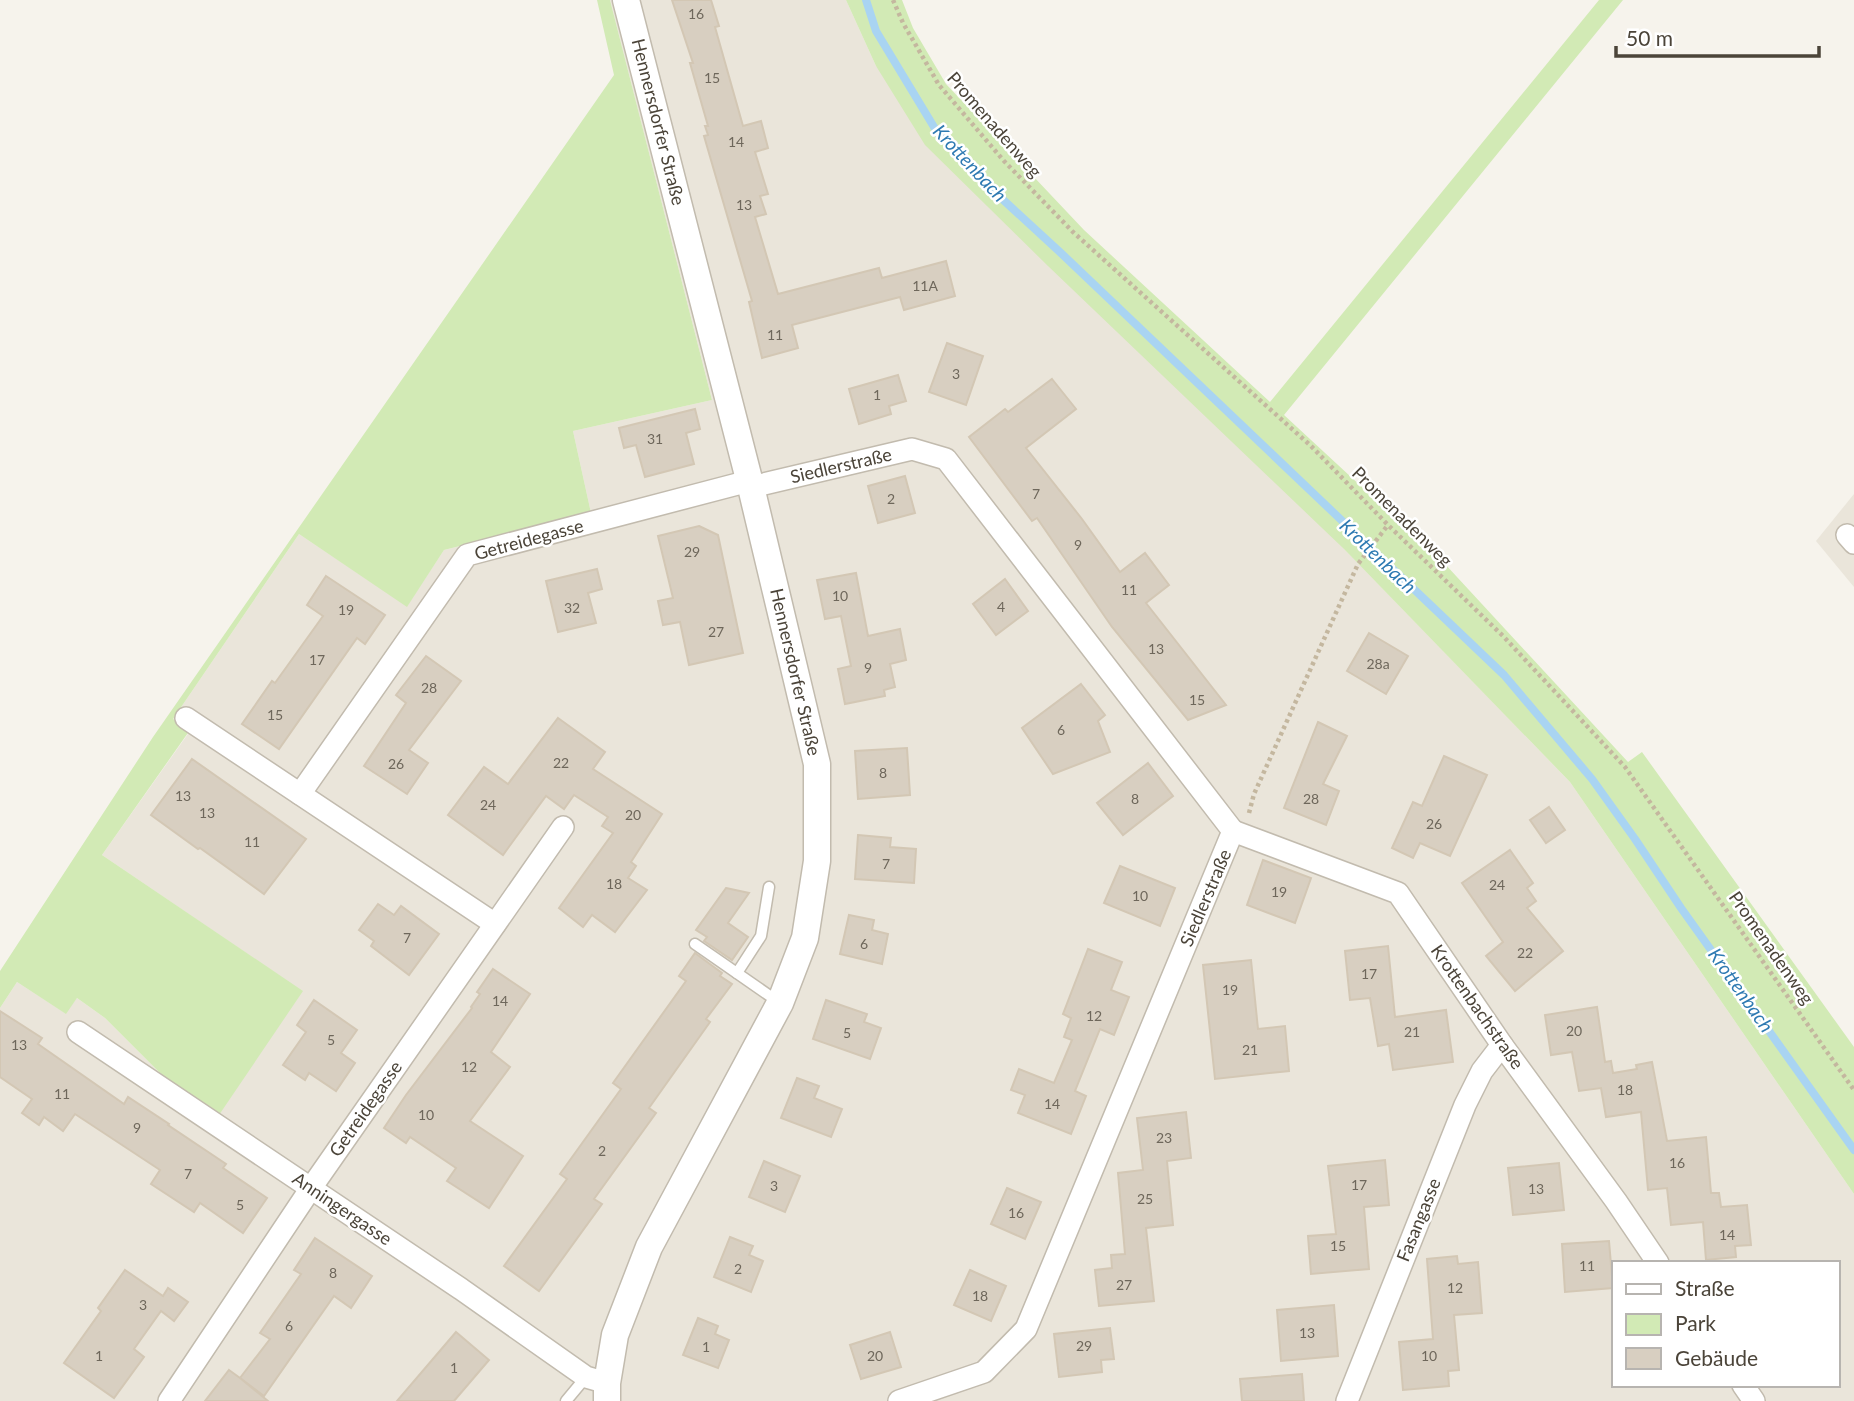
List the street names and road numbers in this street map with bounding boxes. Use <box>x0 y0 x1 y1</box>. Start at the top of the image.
street label: Hennersdorfer Straße <box>628 36 690 207</box>
street label: Promenadenweg <box>943 67 1047 182</box>
street label: Siedlerstraße <box>788 443 894 487</box>
street label: Promenadenweg <box>1348 462 1457 571</box>
street label: Getreidegasse <box>472 514 586 564</box>
street label: Hennersdorfer Straße <box>766 586 826 758</box>
street label: Siedlerstraße <box>1175 846 1235 949</box>
street label: Promenadenweg <box>1725 887 1819 1008</box>
street label: Krottenbachstraße <box>1427 940 1529 1073</box>
street label: Getreidegasse <box>324 1056 406 1161</box>
street label: Anningergasse <box>289 1167 396 1249</box>
street label: Fasangasse <box>1391 1175 1445 1265</box>

